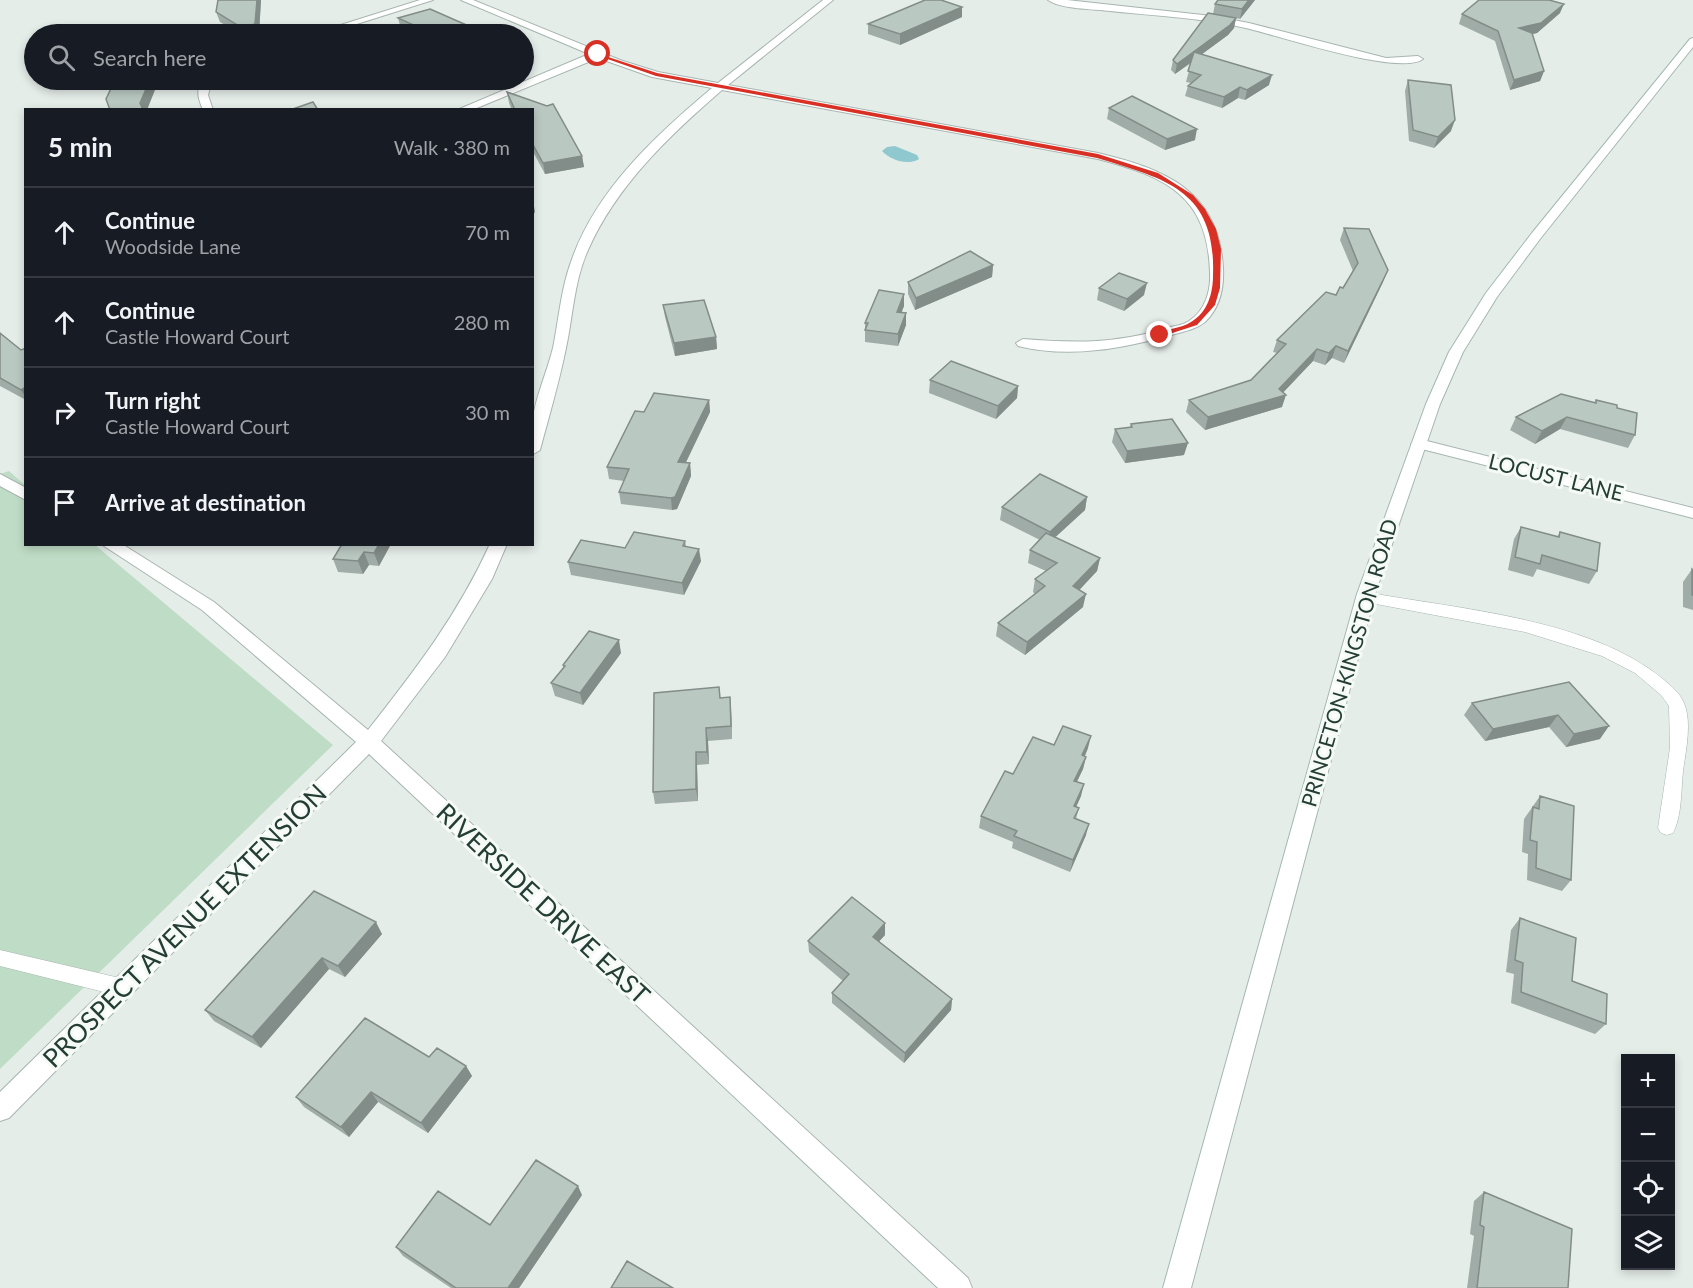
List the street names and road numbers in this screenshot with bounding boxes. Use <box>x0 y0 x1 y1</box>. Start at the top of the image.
street label: LOCUST LANE <box>1486 448 1626 505</box>
street label: PRINCETON-KINGSTON ROAD <box>1295 516 1402 809</box>
street label: PROSPECT AVENUE EXTENSION <box>36 777 333 1074</box>
street label: RIVERSIDE DRIVE EAST <box>430 796 657 1010</box>

